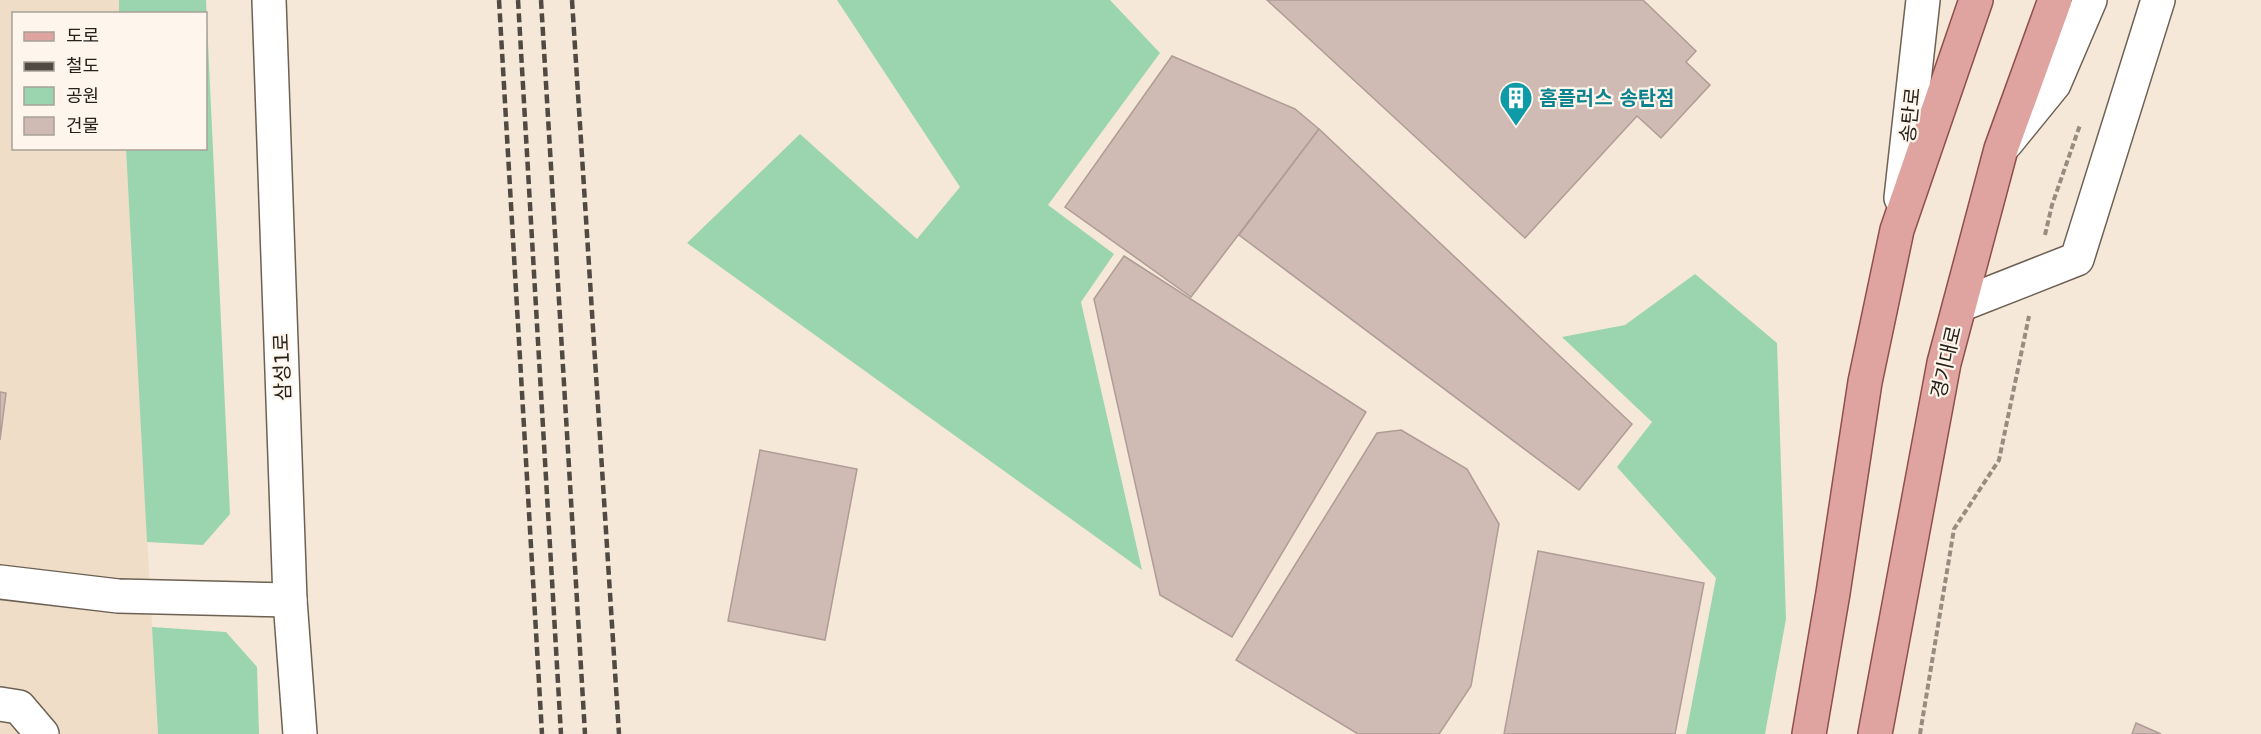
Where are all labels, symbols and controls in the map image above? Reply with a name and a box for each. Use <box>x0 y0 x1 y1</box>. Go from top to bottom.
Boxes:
legend <box>12 12 207 150</box>
text: 도로 <box>66 25 99 46</box>
text: 철도 <box>66 55 99 76</box>
building icon: 홈플러스 송탄점 <box>1498 80 1534 127</box>
text: 공원 <box>66 85 99 106</box>
place label: 홈플러스 송탄점 <box>1539 86 1675 110</box>
street label: 송탄로 <box>1895 86 1925 144</box>
text: 건물 <box>66 115 99 136</box>
street label: 경기대로 <box>1926 323 1966 401</box>
street label: 삼성1로 <box>269 333 295 401</box>

